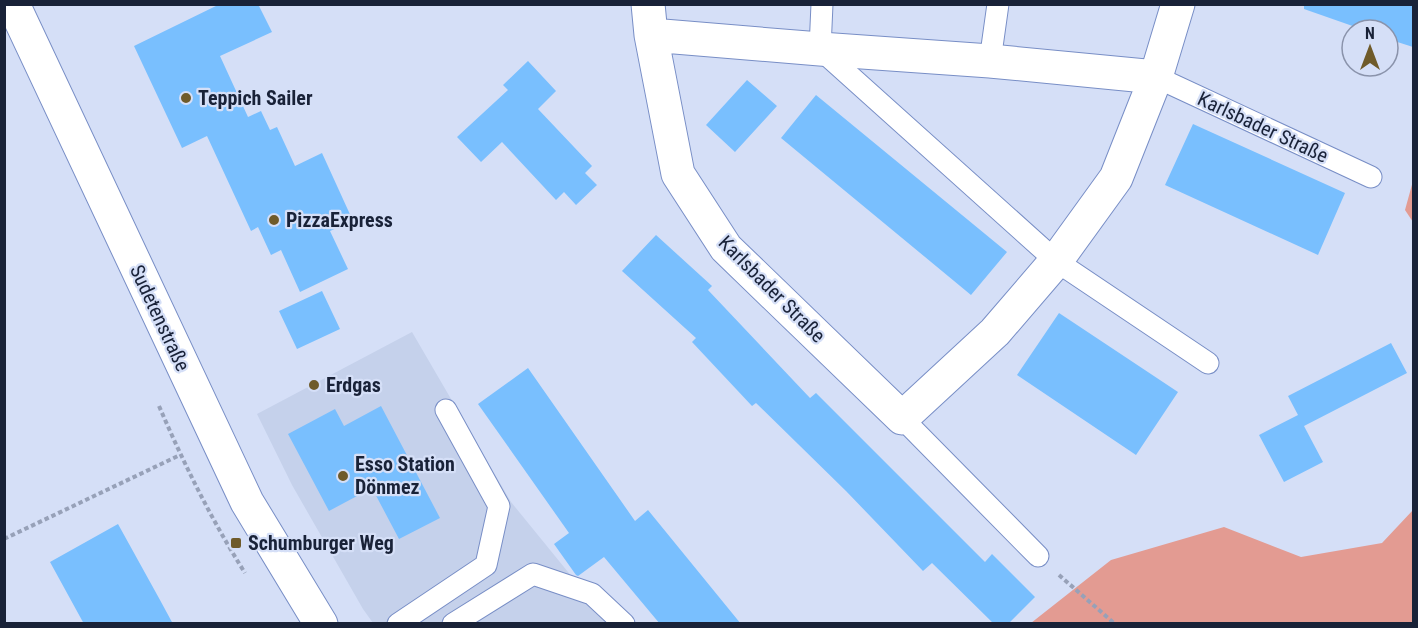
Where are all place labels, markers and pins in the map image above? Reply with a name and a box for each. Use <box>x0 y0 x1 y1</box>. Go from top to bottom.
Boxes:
place label: Teppich Sailer <box>198 86 313 110</box>
marker: Teppich Sailer <box>179 91 193 105</box>
place label: PizzaExpress <box>286 208 393 232</box>
marker: PizzaExpress <box>267 213 281 227</box>
place label: Erdgas <box>326 373 381 397</box>
marker: Erdgas <box>307 378 321 392</box>
place label: Esso Station Dönmez <box>355 452 455 499</box>
marker: Esso Station Dönmez <box>336 469 350 483</box>
place label: Schumburger Weg <box>248 531 394 555</box>
marker: Schumburger Weg <box>229 536 243 550</box>

